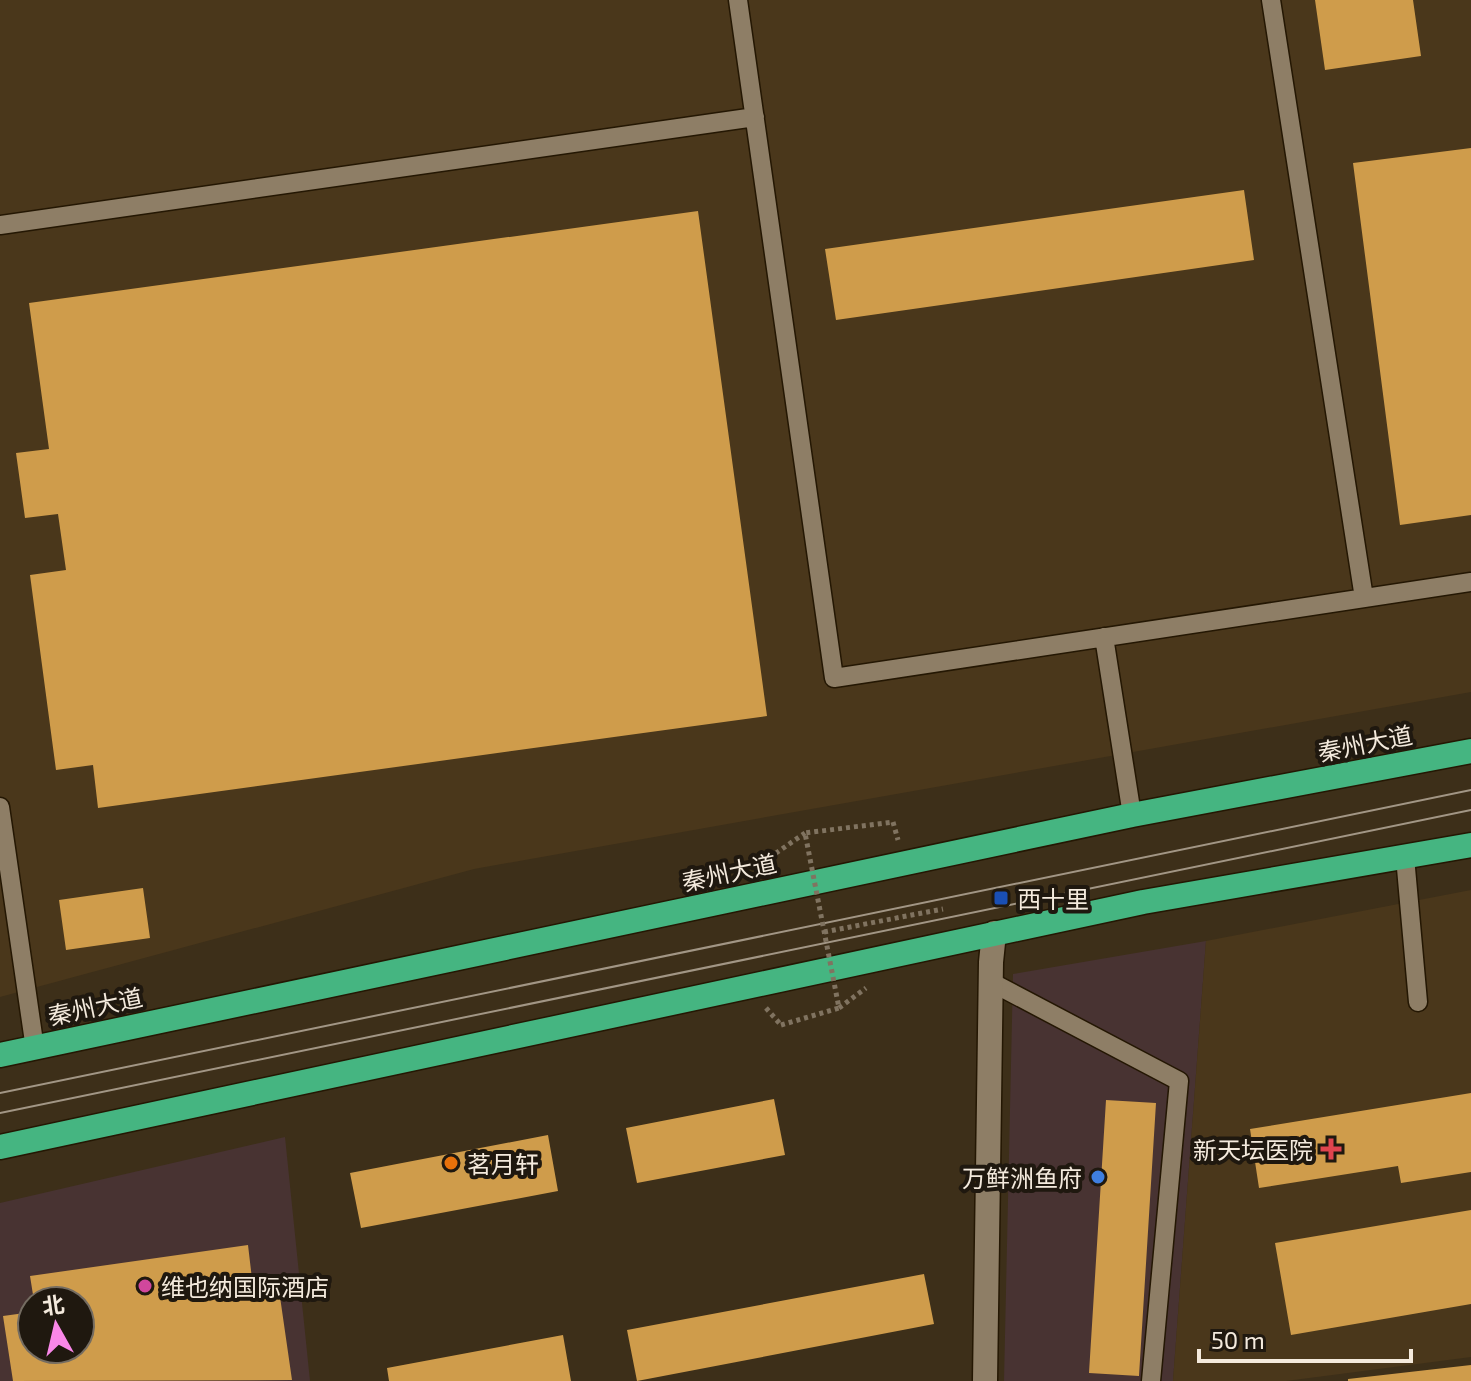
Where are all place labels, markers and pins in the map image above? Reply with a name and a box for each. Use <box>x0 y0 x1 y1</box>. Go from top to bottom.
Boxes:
place label: 西十里 <box>1017 884 1089 913</box>
marker: 西十里 <box>992 889 1010 907</box>
place label: 新天坛医院 <box>1193 1135 1313 1164</box>
marker: 新天坛医院 <box>1320 1138 1342 1160</box>
place label: 茗月轩 <box>467 1149 539 1178</box>
marker: 茗月轩 <box>442 1154 460 1172</box>
place label: 万鲜洲鱼府 <box>962 1163 1082 1192</box>
marker: 万鲜洲鱼府 <box>1089 1168 1107 1186</box>
place label: 维也纳国际酒店 <box>161 1272 329 1301</box>
marker: 维也纳国际酒店 <box>136 1277 154 1295</box>

